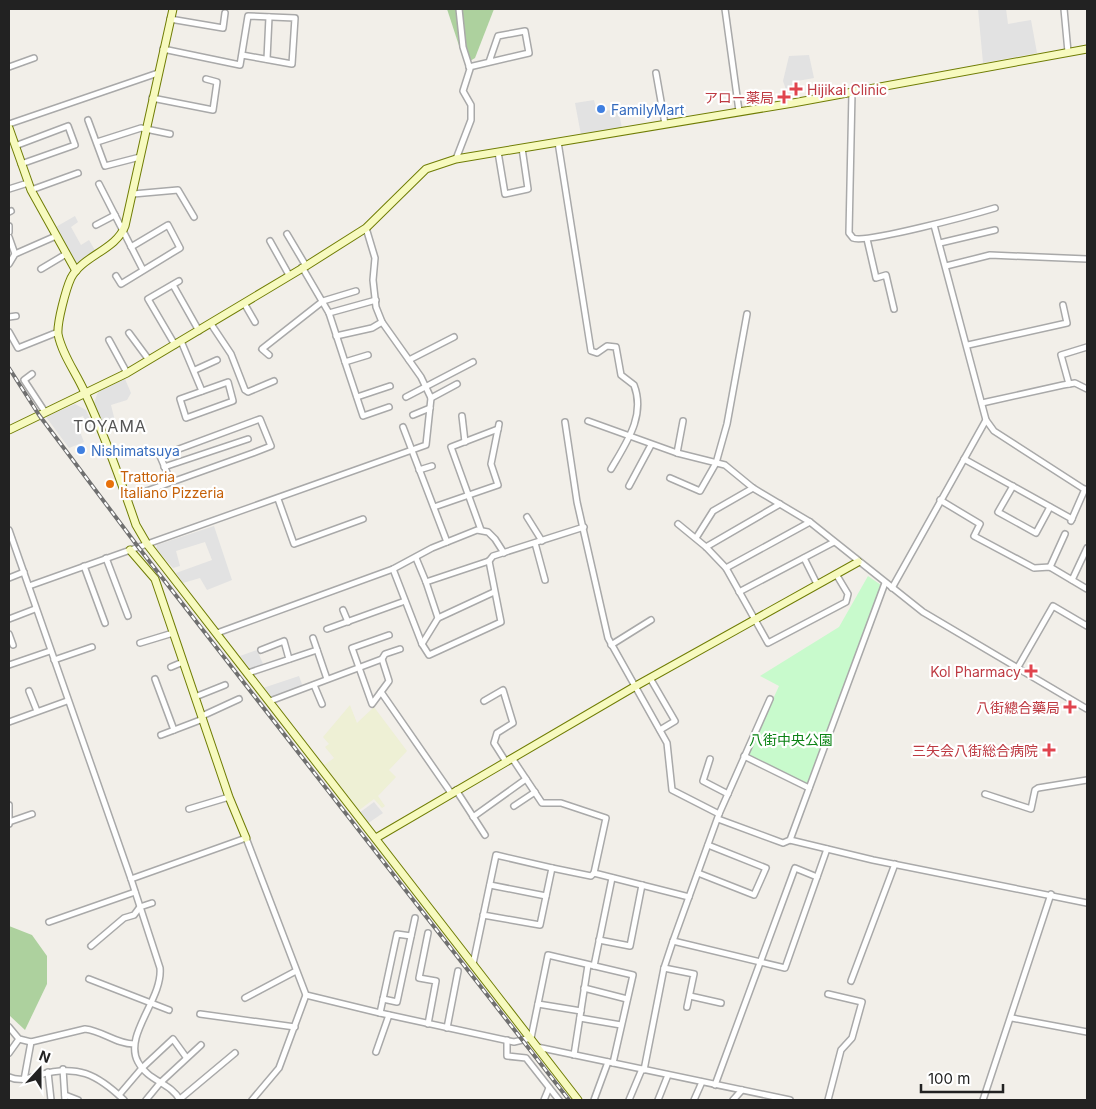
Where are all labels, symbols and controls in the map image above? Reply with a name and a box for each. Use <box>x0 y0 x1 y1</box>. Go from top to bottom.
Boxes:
place label: Hijikai Clinic <box>807 81 887 98</box>
marker: Hijikai Clinic <box>789 82 803 96</box>
place label: アロー薬局 <box>704 89 774 106</box>
marker: アロー薬局 <box>778 91 790 103</box>
place label: FamilyMart <box>611 101 685 118</box>
marker: FamilyMart <box>595 103 607 115</box>
district label: TOYAMA <box>73 416 147 436</box>
place label: Nishimatsuya <box>91 442 180 459</box>
marker: Nishimatsuya <box>75 444 87 456</box>
place label: Trattoria Italiano Pizzeria <box>120 468 224 501</box>
marker: Trattoria Italiano Pizzeria <box>104 478 116 490</box>
place label: Kol Pharmacy <box>930 663 1021 680</box>
marker: Kol Pharmacy <box>1025 665 1037 677</box>
place label: 八街總合藥局 <box>976 699 1060 716</box>
marker: 八街總合藥局 <box>1064 701 1076 713</box>
park label: 八街中央公園 <box>749 731 833 748</box>
place label: 三矢会八街総合病院 <box>912 742 1038 759</box>
marker: 三矢会八街総合病院 <box>1042 743 1056 757</box>
north arrow <box>15 1044 65 1094</box>
text: N <box>37 1047 53 1066</box>
scale bar <box>921 1062 1004 1094</box>
text: 100 m <box>928 1069 970 1088</box>

